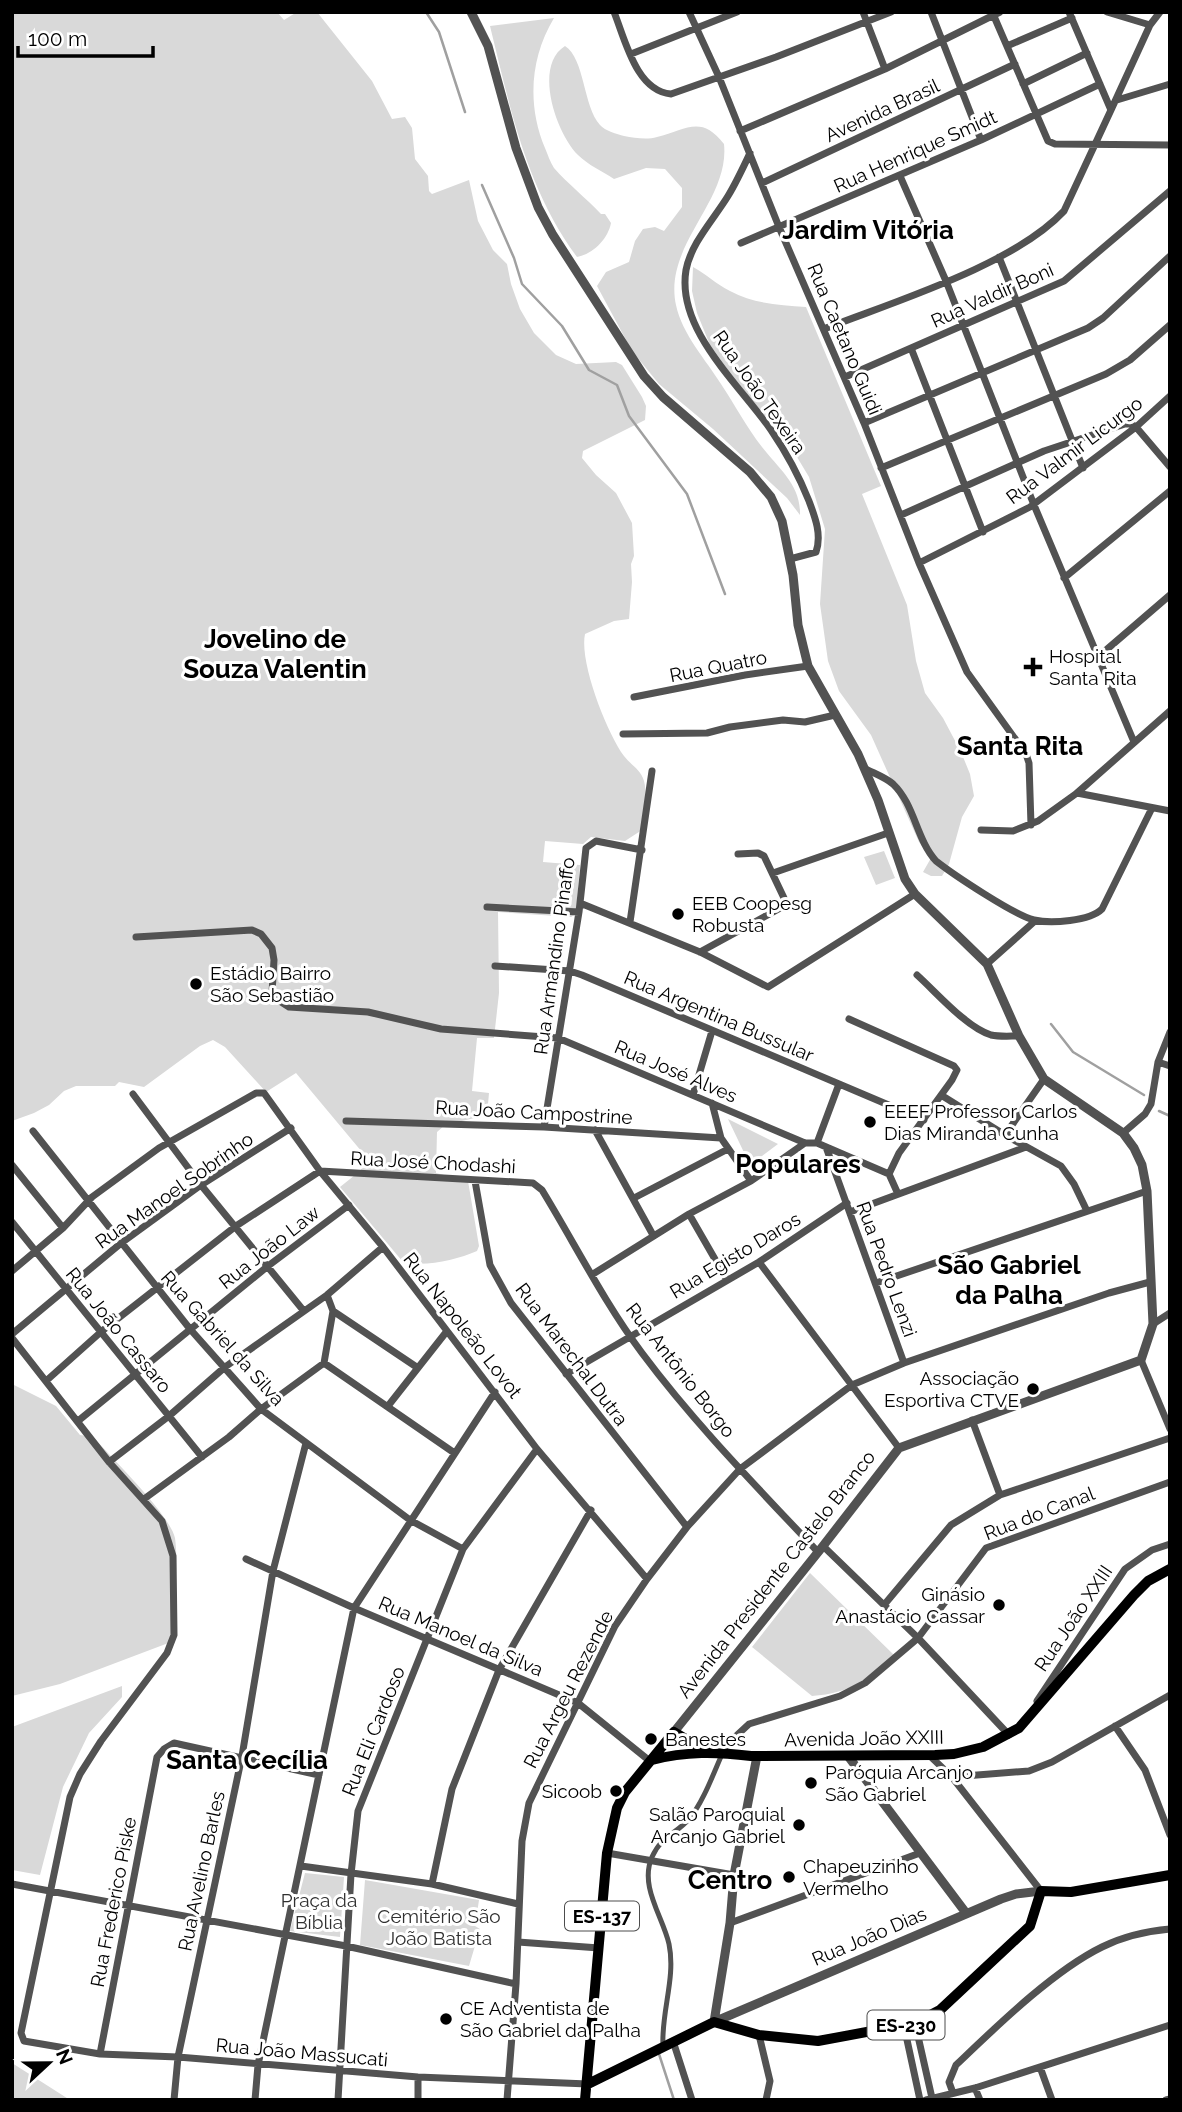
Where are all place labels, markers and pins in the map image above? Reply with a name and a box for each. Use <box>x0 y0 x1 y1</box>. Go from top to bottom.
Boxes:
place label: Hospital Santa Rita <box>1049 645 1137 689</box>
marker: Hospital Santa Rita <box>1023 657 1043 677</box>
place label: EEB Coopesg Robusta <box>692 892 812 936</box>
marker: EEB Coopesg Robusta <box>670 906 686 922</box>
place label: Estádio Bairro São Sebastião <box>210 962 334 1006</box>
marker: Estádio Bairro São Sebastião <box>188 976 204 992</box>
place label: EEEF Professor Carlos Dias Miranda Cunha <box>884 1100 1077 1144</box>
marker: EEEF Professor Carlos Dias Miranda Cunha <box>862 1114 878 1130</box>
place label: Associação Esportiva CTVE <box>884 1367 1019 1411</box>
marker: Associação Esportiva CTVE <box>1025 1381 1041 1397</box>
place label: Ginásio Anastácio Cassar <box>835 1583 985 1627</box>
marker: Ginásio Anastácio Cassar <box>991 1597 1007 1613</box>
place label: Banestes <box>665 1728 746 1750</box>
marker: Banestes <box>643 1731 659 1747</box>
place label: Paróquia Arcanjo São Gabriel <box>825 1761 973 1805</box>
marker: Paróquia Arcanjo São Gabriel <box>803 1775 819 1791</box>
place label: Sicoob <box>542 1780 602 1802</box>
marker: Sicoob <box>608 1783 624 1799</box>
place label: Salão Paroquial Arcanjo Gabriel <box>649 1803 786 1847</box>
marker: Salão Paroquial Arcanjo Gabriel <box>791 1817 807 1833</box>
place label: Chapeuzinho Vermelho <box>803 1855 919 1899</box>
marker: Chapeuzinho Vermelho <box>781 1869 797 1885</box>
place label: CE Adventista de São Gabriel da Palha <box>460 1997 641 2041</box>
marker: CE Adventista de São Gabriel da Palha <box>438 2011 454 2027</box>

